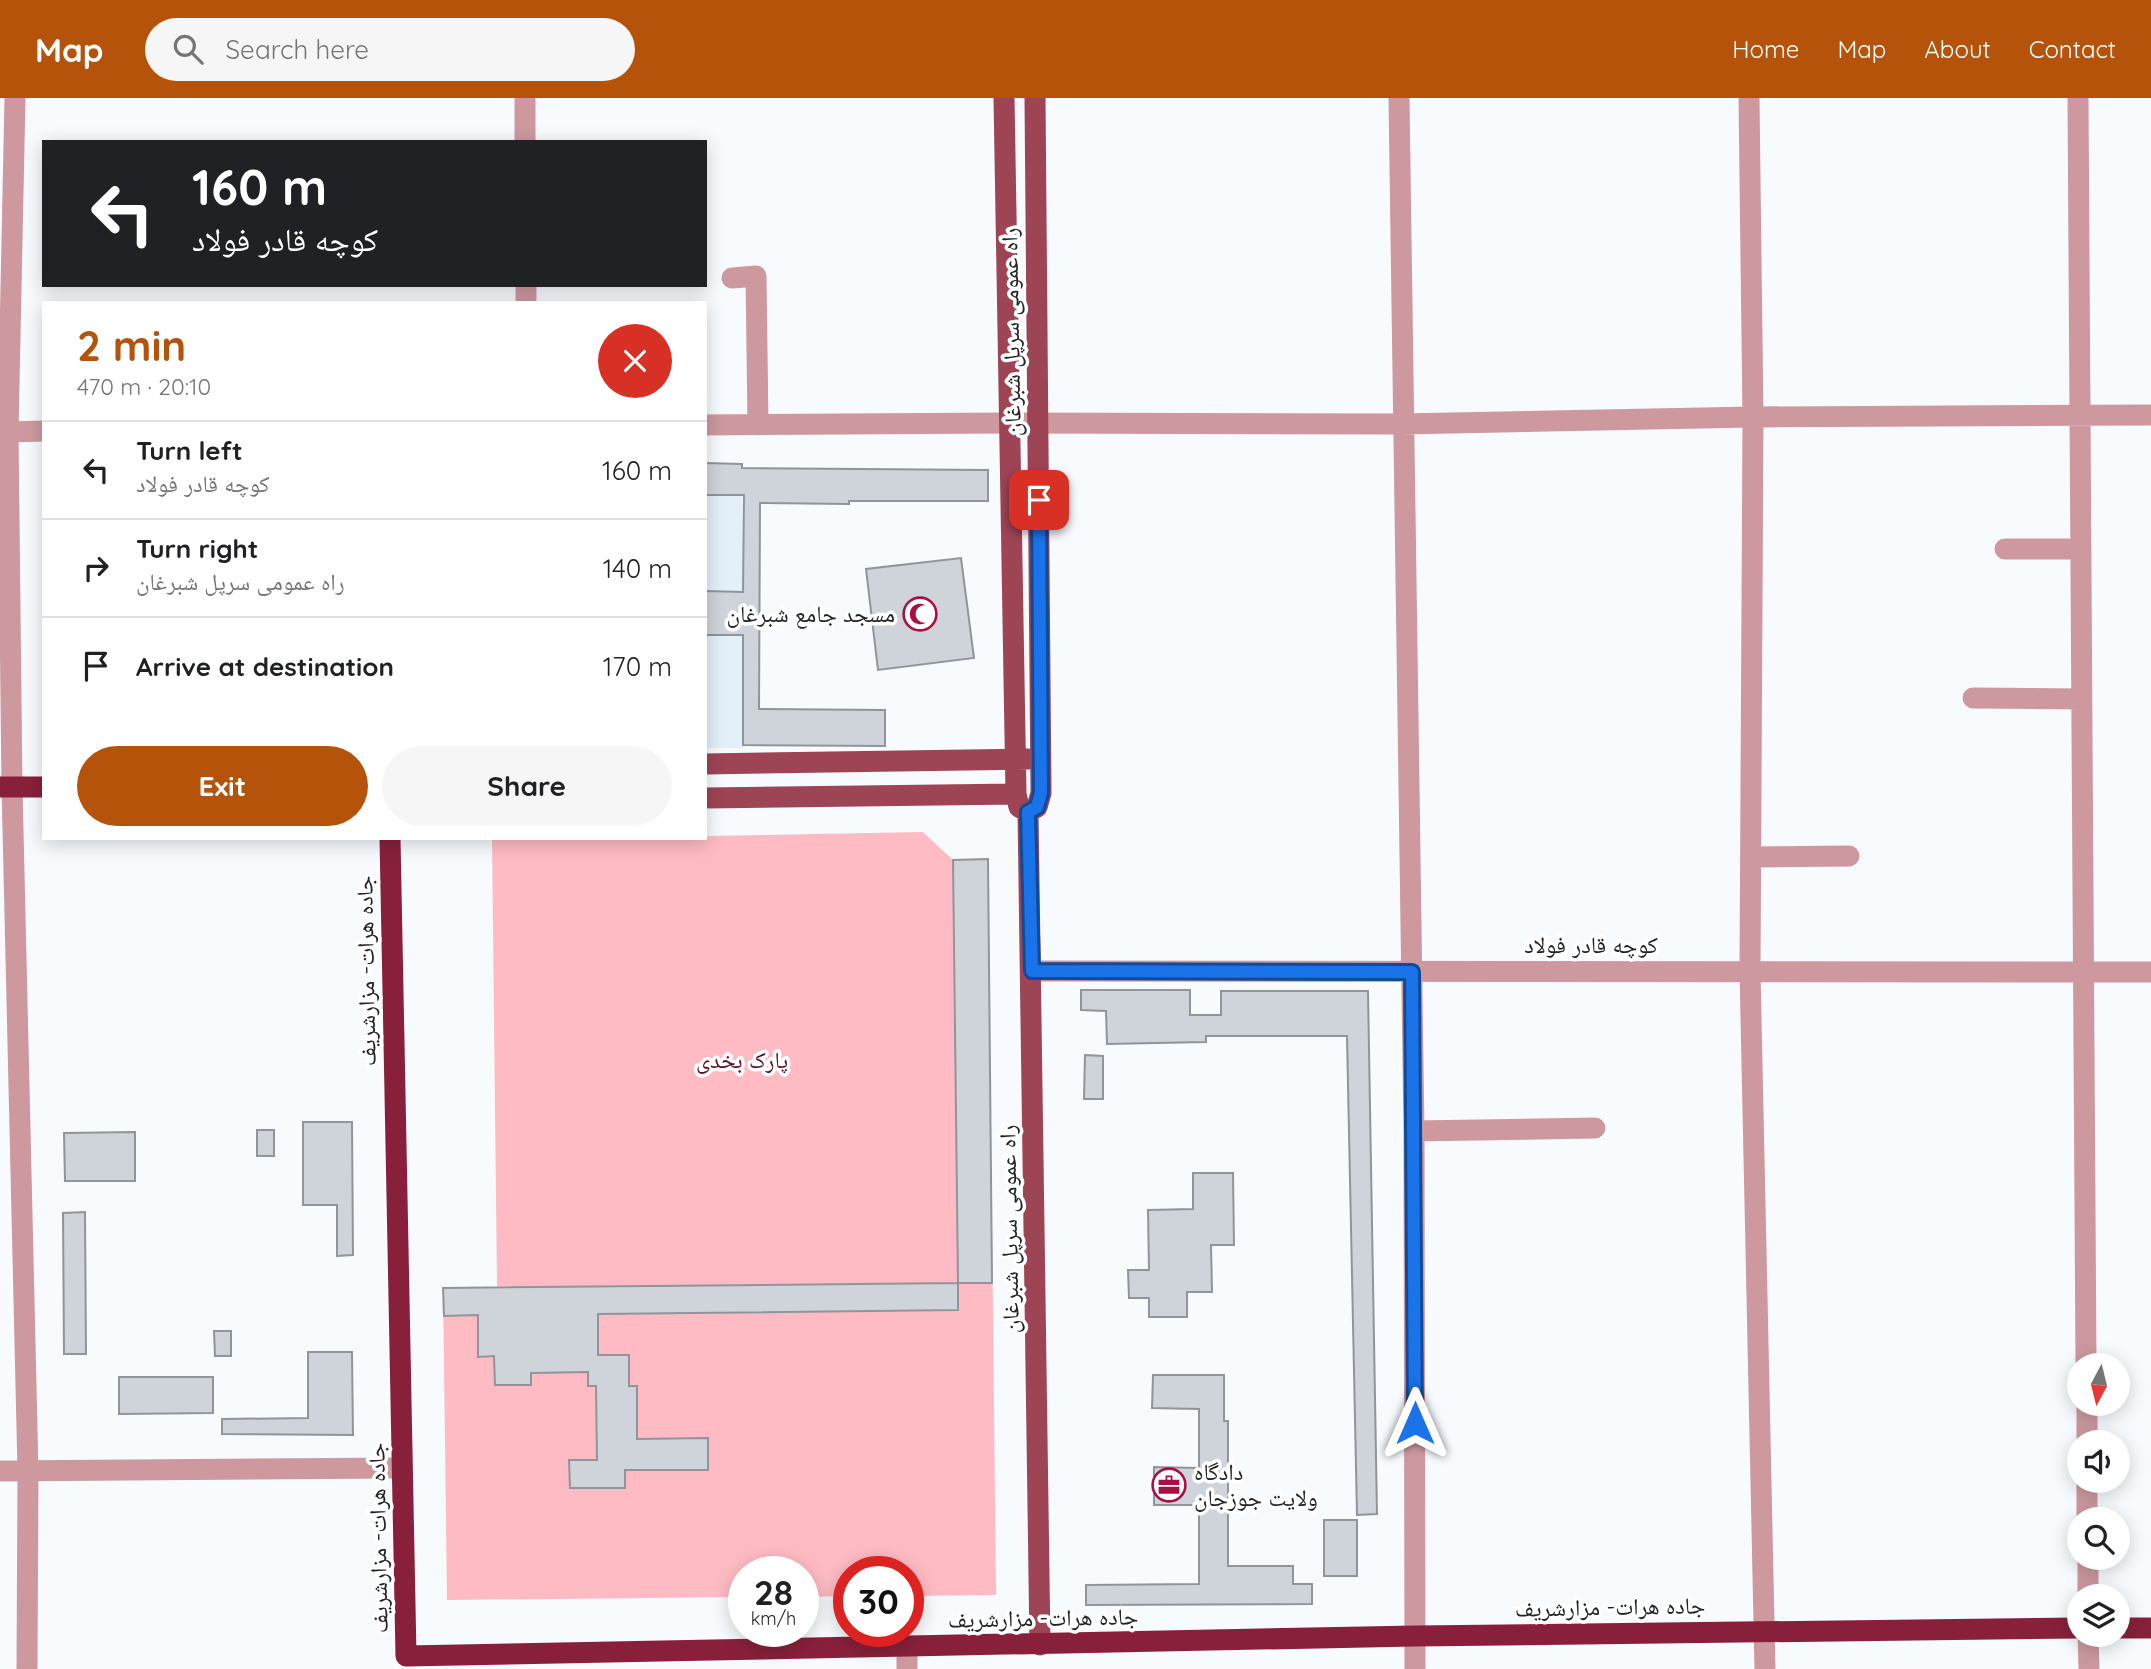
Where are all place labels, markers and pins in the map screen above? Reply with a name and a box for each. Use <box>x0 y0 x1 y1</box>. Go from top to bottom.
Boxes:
pin <box>1009 470 1069 530</box>
mosque icon: مسجد جامع شبرغان <box>901 595 939 633</box>
place label: مسجد جامع شبرغان <box>727 599 895 629</box>
place label: دادگاه ولایت جوزجان <box>1194 1457 1318 1512</box>
office icon: دادگاه ولایت جوزجان <box>1150 1466 1188 1504</box>

